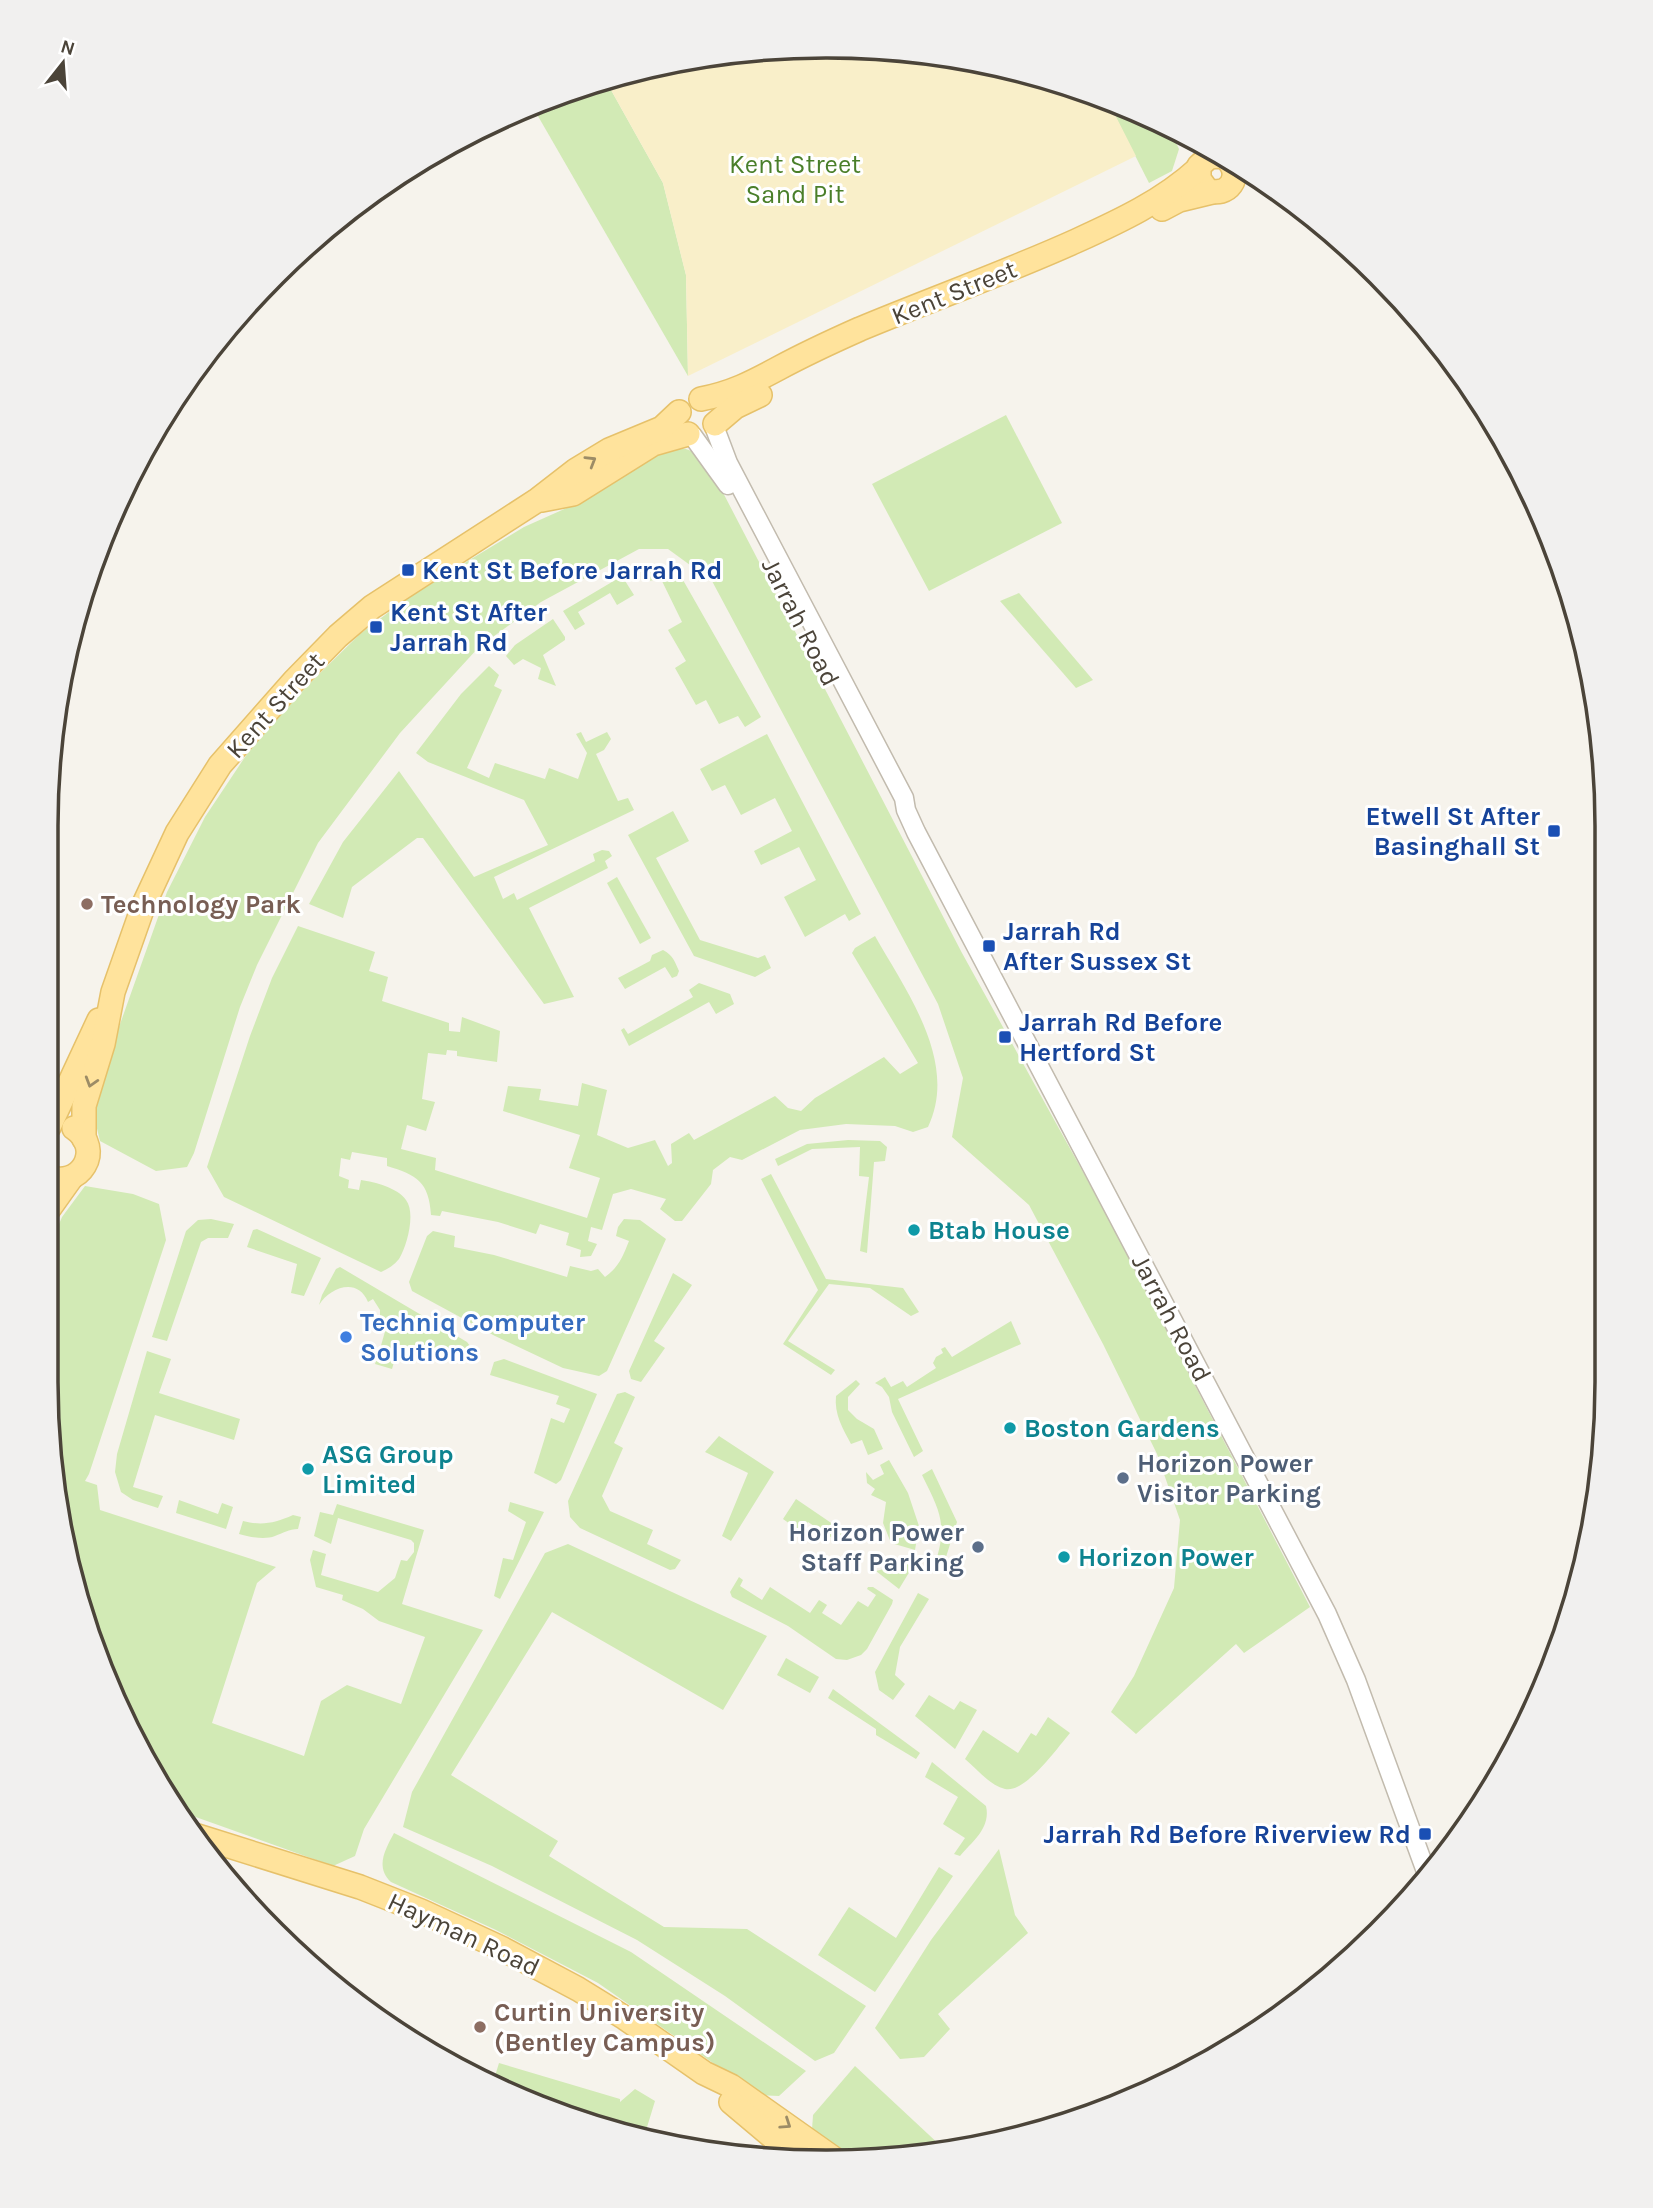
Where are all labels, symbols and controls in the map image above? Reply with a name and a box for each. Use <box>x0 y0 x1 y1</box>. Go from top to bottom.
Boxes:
north arrow <box>28 28 98 98</box>
text: N <box>58 35 77 60</box>
park label: Kent Street Sand Pit <box>729 149 861 210</box>
street label: Kent Street <box>887 253 1021 332</box>
one-way arrow <box>584 456 597 469</box>
street label: Jarrah Road <box>755 553 846 691</box>
place label: Kent St Before Jarrah Rd <box>422 555 723 586</box>
marker: Kent St Before Jarrah Rd <box>400 562 416 578</box>
place label: Kent St After Jarrah Rd <box>390 597 548 658</box>
marker: Kent St After Jarrah Rd <box>368 619 384 635</box>
street label: Kent Street <box>220 646 331 765</box>
place label: Etwell St After Basinghall St <box>1365 801 1541 862</box>
marker: Etwell St After Basinghall St <box>1546 823 1562 839</box>
place label: Technology Park <box>101 889 301 920</box>
marker: Technology Park <box>79 896 95 912</box>
place label: Jarrah Rd After Sussex St <box>1003 916 1191 977</box>
marker: Jarrah Rd After Sussex St <box>981 938 997 954</box>
place label: Jarrah Rd Before Hertford St <box>1019 1007 1222 1068</box>
marker: Jarrah Rd Before Hertford St <box>997 1029 1013 1045</box>
one-way arrow <box>85 1075 99 1088</box>
place label: Btab House <box>928 1215 1070 1246</box>
marker: Btab House <box>906 1222 922 1238</box>
street label: Jarrah Road <box>1125 1249 1218 1387</box>
place label: Techniq Computer Solutions <box>360 1307 586 1368</box>
marker: Techniq Computer Solutions <box>338 1329 354 1345</box>
place label: Boston Gardens <box>1024 1413 1220 1444</box>
marker: Boston Gardens <box>1002 1420 1018 1436</box>
place label: ASG Group Limited <box>322 1439 454 1500</box>
place label: Horizon Power Visitor Parking <box>1137 1448 1321 1509</box>
marker: ASG Group Limited <box>300 1461 316 1477</box>
marker: Horizon Power Visitor Parking <box>1115 1470 1131 1486</box>
place label: Horizon Power Staff Parking <box>788 1517 965 1578</box>
marker: Horizon Power Staff Parking <box>970 1539 986 1555</box>
place label: Horizon Power <box>1078 1542 1254 1573</box>
marker: Horizon Power <box>1056 1549 1072 1565</box>
place label: Jarrah Rd Before Riverview Rd <box>1044 1819 1411 1850</box>
marker: Jarrah Rd Before Riverview Rd <box>1417 1826 1433 1842</box>
street label: Hayman Road <box>383 1886 545 1983</box>
place label: Curtin University (Bentley Campus) <box>494 1997 715 2058</box>
marker: Curtin University (Bentley Campus) <box>472 2019 488 2035</box>
one-way arrow <box>778 2116 791 2128</box>

